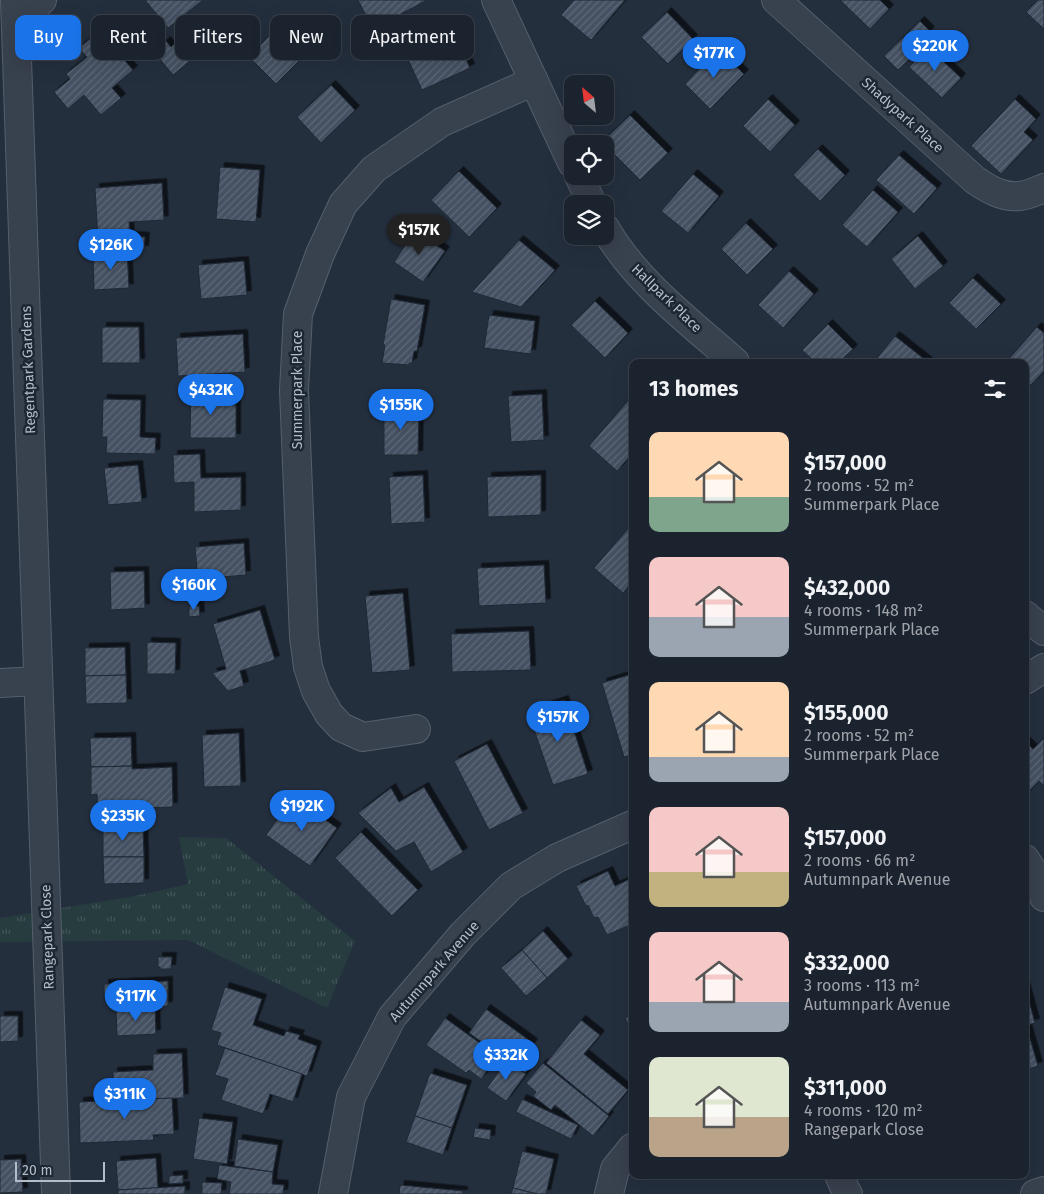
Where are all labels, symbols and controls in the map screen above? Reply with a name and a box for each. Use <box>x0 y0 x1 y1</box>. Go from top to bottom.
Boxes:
chip: Buy <box>15 15 81 60</box>
chip: Rent <box>91 15 165 60</box>
chip: Filters <box>175 15 260 60</box>
chip: New <box>270 15 341 60</box>
chip: Apartment <box>351 15 474 60</box>
pin: $220K <box>900 30 970 72</box>
pin: $177K <box>679 36 749 79</box>
text: $220K <box>913 36 957 55</box>
text: $177K <box>694 43 734 62</box>
street label: Shadypark Place <box>858 74 947 157</box>
north arrow <box>564 75 614 125</box>
map controls <box>564 75 614 245</box>
button: locate <box>564 135 614 185</box>
button: layers <box>564 195 614 245</box>
pin: $157K <box>384 214 454 256</box>
text: $157K <box>398 220 440 239</box>
pin: $126K <box>76 228 146 271</box>
text: $126K <box>89 235 133 254</box>
street label: Hallpark Place <box>628 261 705 336</box>
street label: Regentpark Gardens <box>18 305 39 434</box>
street label: Summerpark Place <box>289 331 306 449</box>
pin: $432K <box>176 374 246 416</box>
icon: filters <box>981 375 1009 403</box>
text: 13 homes <box>649 376 739 402</box>
text: $432K <box>189 380 233 399</box>
pin: $155K <box>366 388 436 431</box>
text: $155K <box>380 395 422 414</box>
text: $157,000 <box>804 450 887 476</box>
icon: home <box>689 452 749 512</box>
text: 2 rooms · 52 m² <box>804 476 914 495</box>
text: Summerpark Place <box>804 495 940 514</box>
pin: $160K <box>159 568 229 611</box>
text: $160K <box>172 575 216 594</box>
text: $432,000 <box>804 575 890 601</box>
icon: home <box>689 577 749 637</box>
text: 4 rooms · 148 m² <box>804 601 923 620</box>
text: Summerpark Place <box>804 620 940 639</box>
pin: $157K <box>523 700 593 743</box>
text: $155,000 <box>804 700 889 726</box>
icon: home <box>689 702 749 762</box>
text: $157K <box>537 707 579 726</box>
text: 2 rooms · 52 m² <box>804 726 914 745</box>
text: Summerpark Place <box>804 745 940 764</box>
pin: $192K <box>267 790 337 832</box>
text: $192K <box>281 796 323 815</box>
pin: $235K <box>88 800 158 842</box>
text: $235K <box>101 806 145 825</box>
text: $157,000 <box>804 825 887 851</box>
icon: home <box>689 827 749 887</box>
text: 2 rooms · 66 m² <box>804 851 915 870</box>
text: Autumnpark Avenue <box>804 870 950 889</box>
street label: Rangepark Close <box>37 884 58 990</box>
street label: Autumnpark Avenue <box>386 917 483 1025</box>
text: $332,000 <box>804 950 890 976</box>
icon: home <box>689 952 749 1012</box>
text: 3 rooms · 113 m² <box>804 976 920 995</box>
pin: $117K <box>101 980 171 1022</box>
text: $117K <box>116 986 156 1005</box>
text: Autumnpark Avenue <box>804 995 950 1014</box>
pin: $332K <box>471 1038 541 1081</box>
text: $332K <box>484 1045 528 1064</box>
text: $311,000 <box>804 1075 887 1101</box>
icon: home <box>689 1077 749 1137</box>
pin: $311K <box>90 1078 160 1120</box>
text: $311K <box>104 1084 146 1103</box>
text: 4 rooms · 120 m² <box>804 1101 923 1120</box>
text: Rangepark Close <box>804 1120 924 1139</box>
scale bar <box>15 1159 105 1182</box>
text: 20 m <box>22 1162 52 1179</box>

